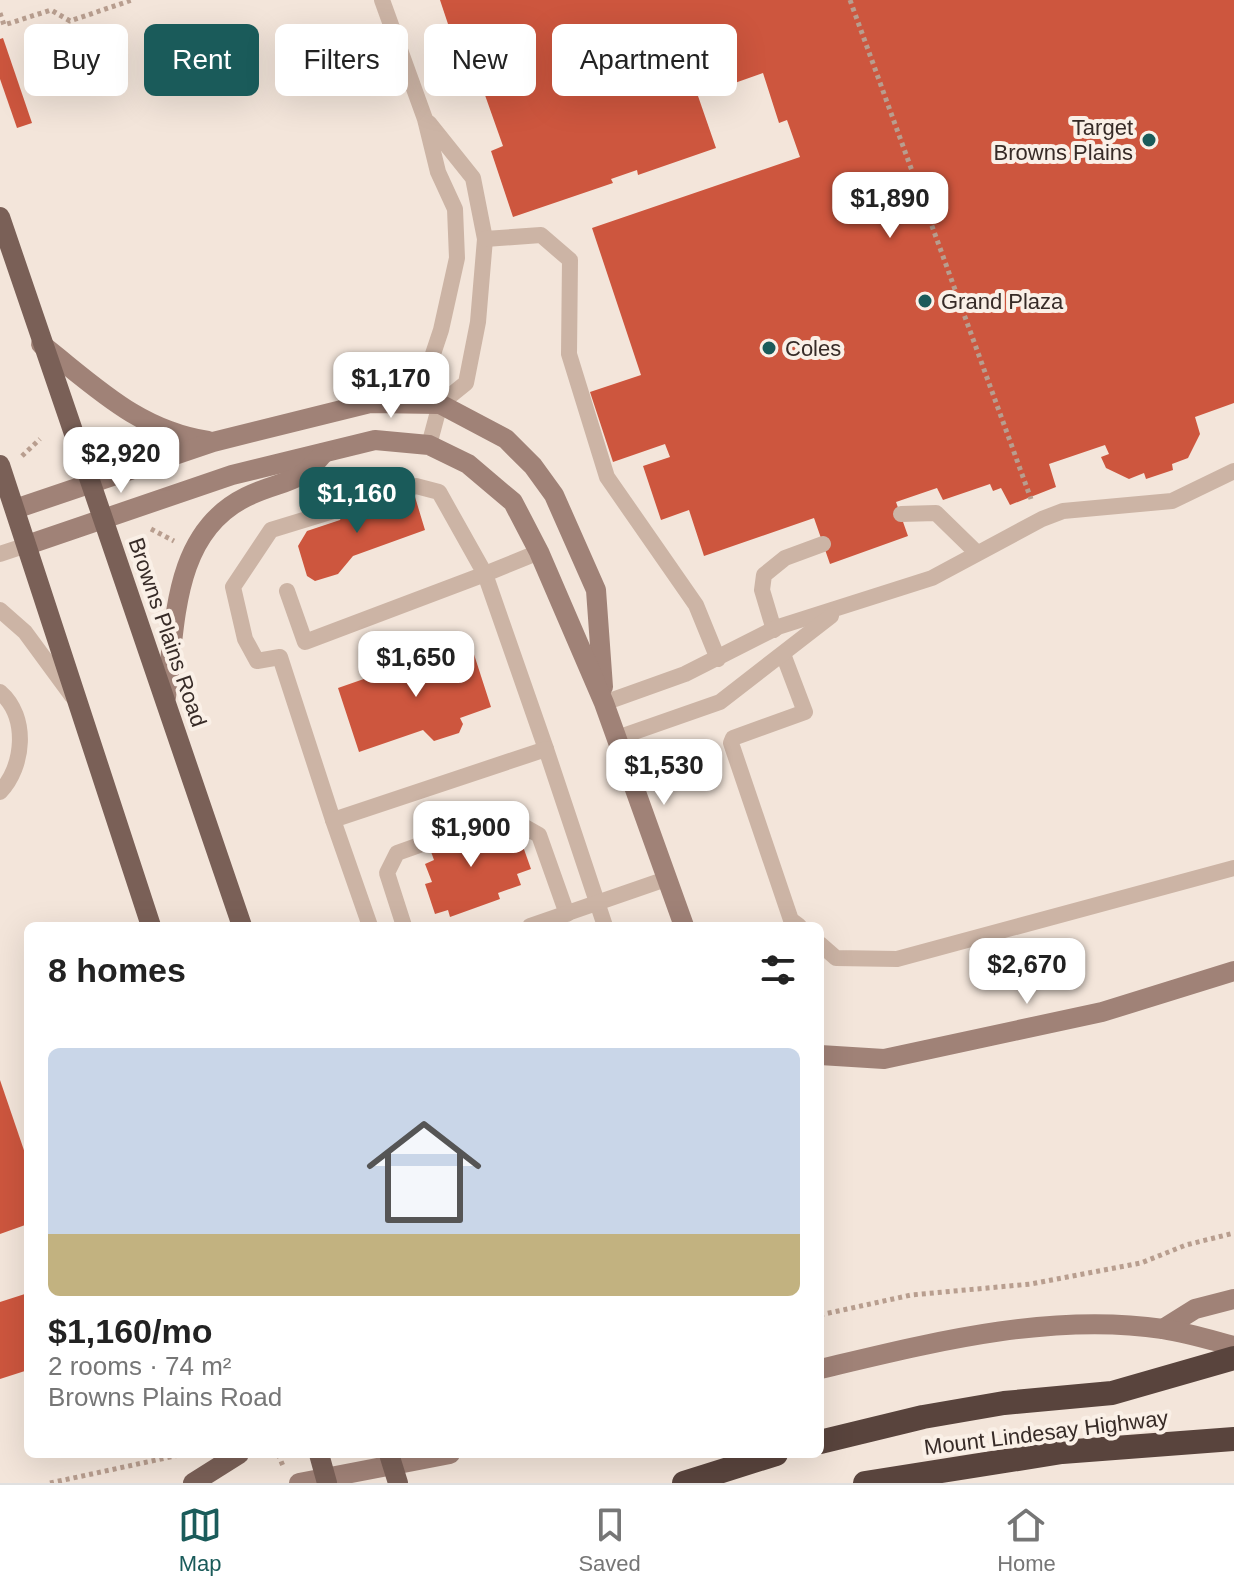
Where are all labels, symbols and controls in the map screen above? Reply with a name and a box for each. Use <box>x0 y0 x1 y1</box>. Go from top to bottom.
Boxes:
chip: Buy <box>24 24 128 96</box>
chip: Rent <box>144 24 259 96</box>
chip: Filters <box>275 24 408 96</box>
chip: New <box>424 24 536 96</box>
chip: Apartment <box>552 24 737 96</box>
place label: Target Browns Plains <box>994 115 1133 165</box>
marker: Target Browns Plains <box>1140 131 1158 149</box>
pin: $1,890 <box>825 172 955 240</box>
text: $1,890 <box>850 183 930 213</box>
place label: Grand Plaza <box>941 289 1064 314</box>
marker: Grand Plaza <box>916 292 934 310</box>
place label: Coles <box>785 336 841 361</box>
marker: Coles <box>760 339 778 357</box>
pin: $1,170 <box>326 352 456 420</box>
text: $1,170 <box>351 363 431 393</box>
pin: $2,920 <box>56 427 186 495</box>
text: $2,920 <box>81 438 161 468</box>
pin: $1,160 <box>292 467 422 535</box>
text: $1,160 <box>317 478 397 508</box>
street label: Browns Plains Road <box>123 534 212 730</box>
pin: $1,650 <box>351 631 481 699</box>
text: $1,650 <box>376 642 456 672</box>
pin: $1,530 <box>599 739 729 807</box>
text: $1,530 <box>624 750 704 780</box>
pin: $1,900 <box>406 801 536 869</box>
text: $1,900 <box>431 812 511 842</box>
pin: $2,670 <box>962 938 1092 1006</box>
icon: filters <box>756 948 800 992</box>
text: $2,670 <box>987 949 1067 979</box>
text: 8 homes <box>48 951 186 989</box>
icon: home <box>352 1100 496 1244</box>
text: $1,160/mo <box>48 1312 212 1350</box>
text: 2 rooms · 74 m² <box>48 1351 232 1381</box>
text: Browns Plains Road <box>48 1382 282 1412</box>
street label: Mount Lindesay Highway <box>923 1405 1170 1460</box>
tab: Map <box>178 1503 222 1577</box>
tab: Saved <box>578 1503 641 1577</box>
tab: Home <box>997 1503 1056 1577</box>

